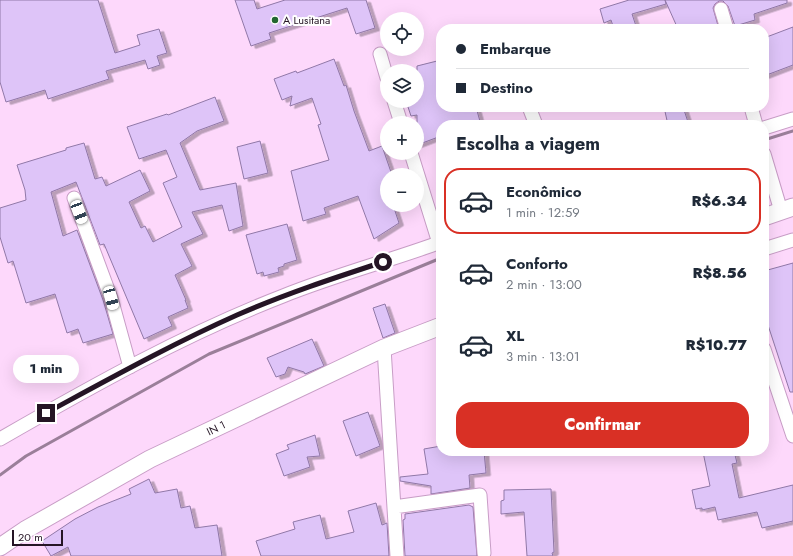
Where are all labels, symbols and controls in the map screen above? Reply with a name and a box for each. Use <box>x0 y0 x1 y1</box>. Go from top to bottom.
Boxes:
place label: A Lusitana <box>283 12 330 28</box>
map controls <box>380 12 424 212</box>
button: locate <box>380 12 424 56</box>
marker: A Lusitana <box>270 15 280 25</box>
text: Embarque <box>480 38 551 60</box>
button: layers <box>380 64 424 108</box>
text: Destino <box>480 77 533 99</box>
button: + <box>380 116 424 160</box>
text: Escolha a viagem <box>456 131 600 157</box>
button: − <box>380 168 424 212</box>
text: Econômico <box>506 181 581 203</box>
icon: car <box>458 183 494 219</box>
text: R$6.34 <box>691 190 747 212</box>
car <box>69 199 89 225</box>
text: 1 min · 12:59 <box>506 203 580 222</box>
route start <box>374 253 392 271</box>
text: Conforto <box>506 253 568 275</box>
icon: car <box>458 255 494 291</box>
text: R$8.56 <box>692 262 747 284</box>
text: 2 min · 13:00 <box>506 275 582 294</box>
car <box>102 285 120 311</box>
text: XL <box>506 325 524 347</box>
icon: car <box>458 327 494 363</box>
text: R$10.77 <box>686 334 747 356</box>
text: 3 min · 13:01 <box>506 347 580 366</box>
callout: 1 min <box>13 355 79 383</box>
text: 1 min <box>30 359 62 378</box>
button: Confirmar <box>456 402 749 448</box>
route end <box>37 404 55 422</box>
street label: IN 1 <box>204 417 228 439</box>
scale bar <box>12 528 63 547</box>
text: 20 m <box>18 529 43 545</box>

